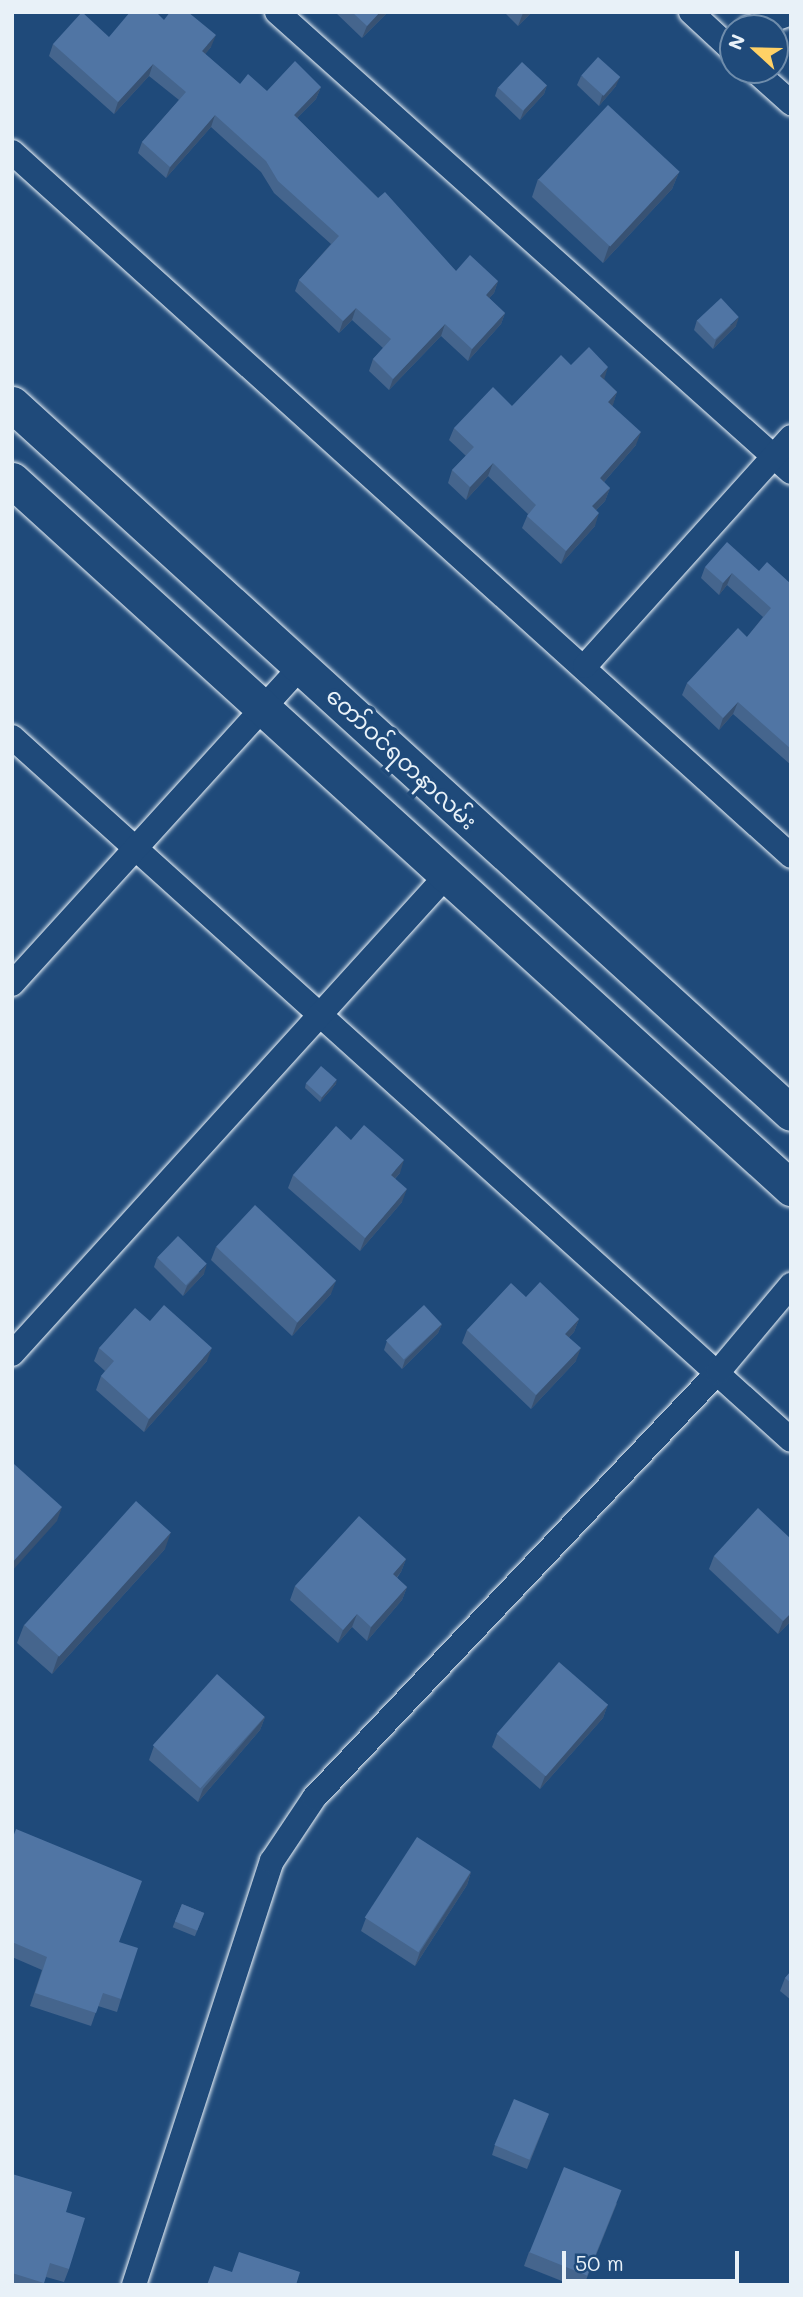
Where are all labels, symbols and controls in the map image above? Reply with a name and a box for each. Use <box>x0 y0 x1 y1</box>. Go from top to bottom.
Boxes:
north arrow <box>719 14 789 84</box>
text: N <box>722 30 750 53</box>
street label: တော်ဝင်ရတနာလမ်း <box>321 681 483 835</box>
scale bar <box>565 2238 742 2282</box>
text: 50 m <box>575 2249 624 2276</box>

